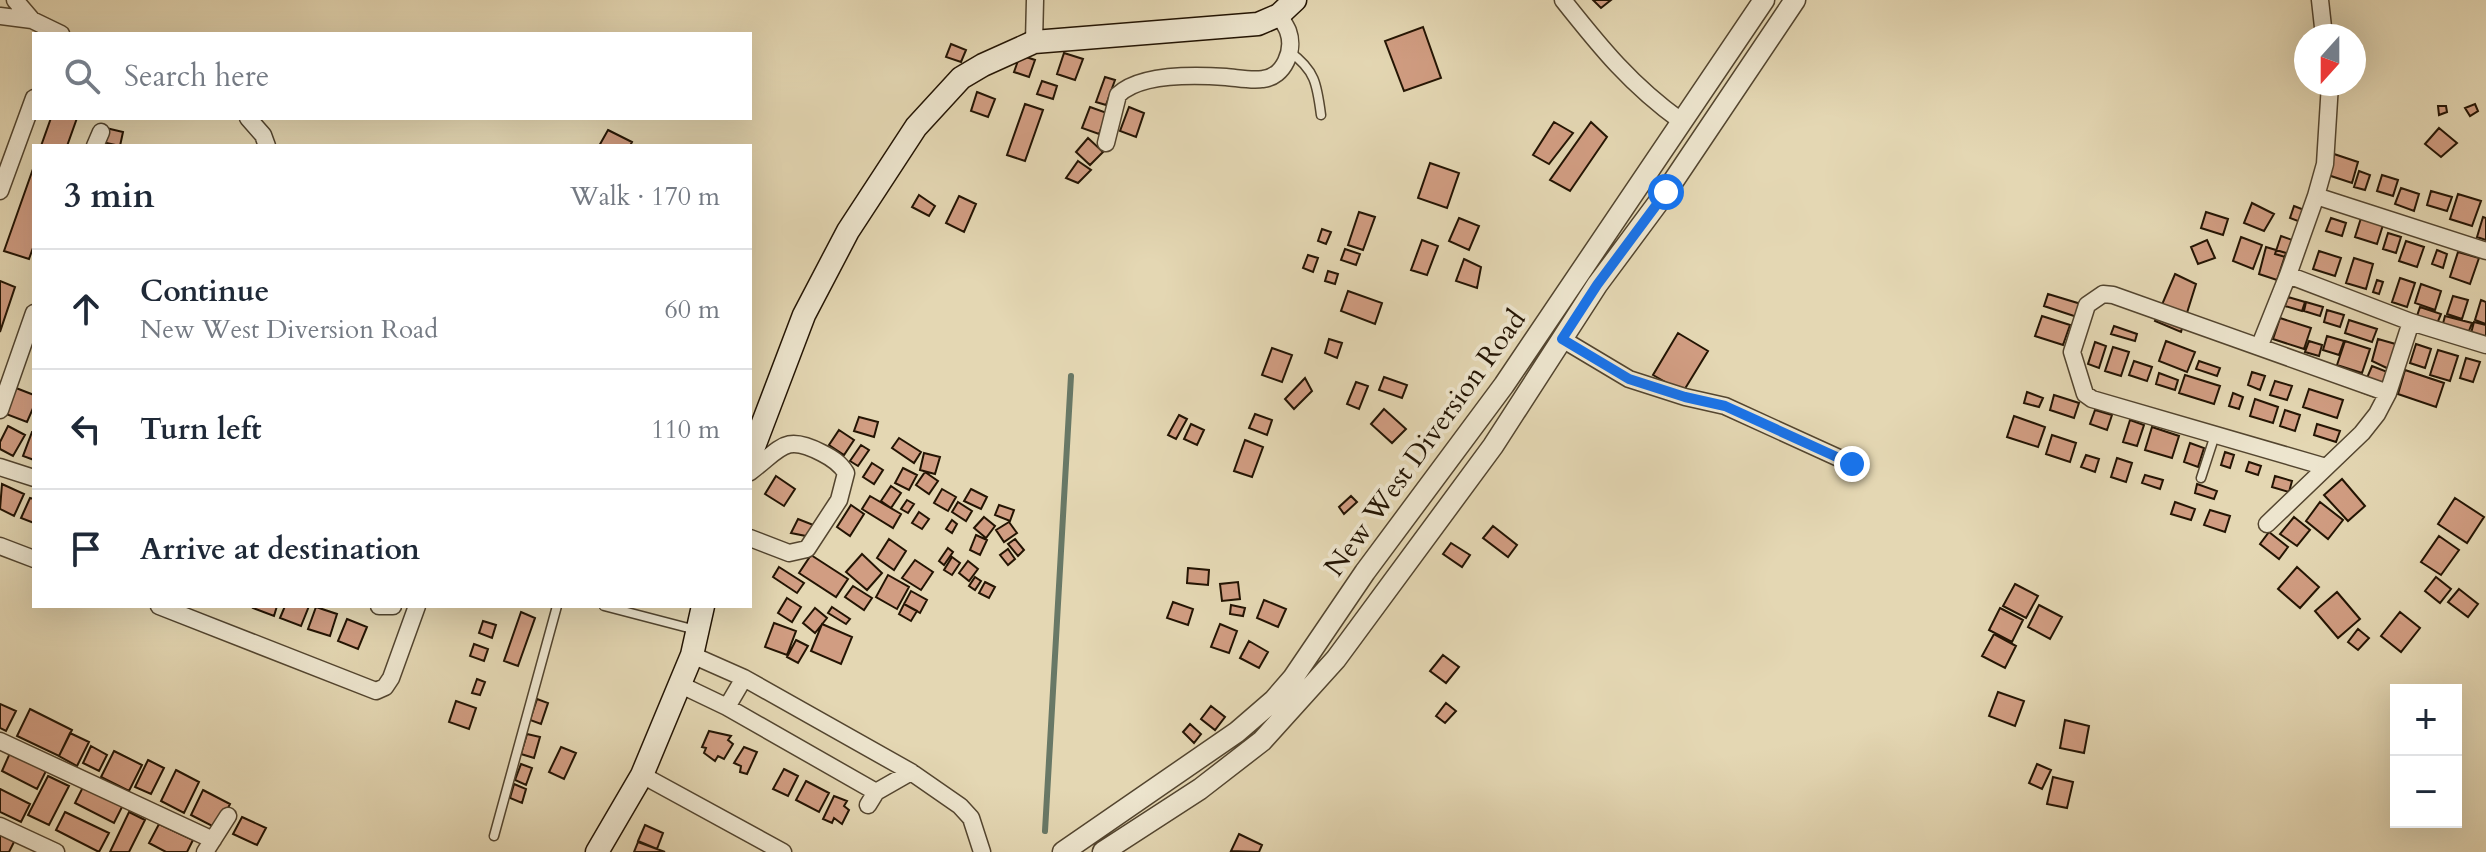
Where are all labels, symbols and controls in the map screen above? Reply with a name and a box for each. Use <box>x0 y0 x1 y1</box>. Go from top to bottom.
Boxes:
north arrow <box>2294 24 2366 96</box>
search box <box>32 32 752 120</box>
icon: search <box>60 54 104 98</box>
text: Search here <box>124 56 269 97</box>
text: 3 min <box>64 173 155 219</box>
route start <box>1648 174 1684 210</box>
text: Walk · 170 m <box>570 179 720 214</box>
text: Continue <box>140 271 269 312</box>
icon: ahead <box>64 287 108 331</box>
text: 60 m <box>664 292 720 327</box>
street label: New West Diversion Road <box>1315 302 1535 584</box>
text: New West Diversion Road <box>140 312 438 347</box>
icon: left <box>64 407 108 451</box>
text: Turn left <box>140 409 262 450</box>
text: 110 m <box>651 412 720 447</box>
route end <box>1834 446 1870 482</box>
icon: arrive <box>64 527 108 571</box>
text: Arrive at destination <box>140 529 420 570</box>
map controls <box>2390 684 2462 828</box>
button: + <box>2390 684 2462 756</box>
button: − <box>2390 756 2462 828</box>

